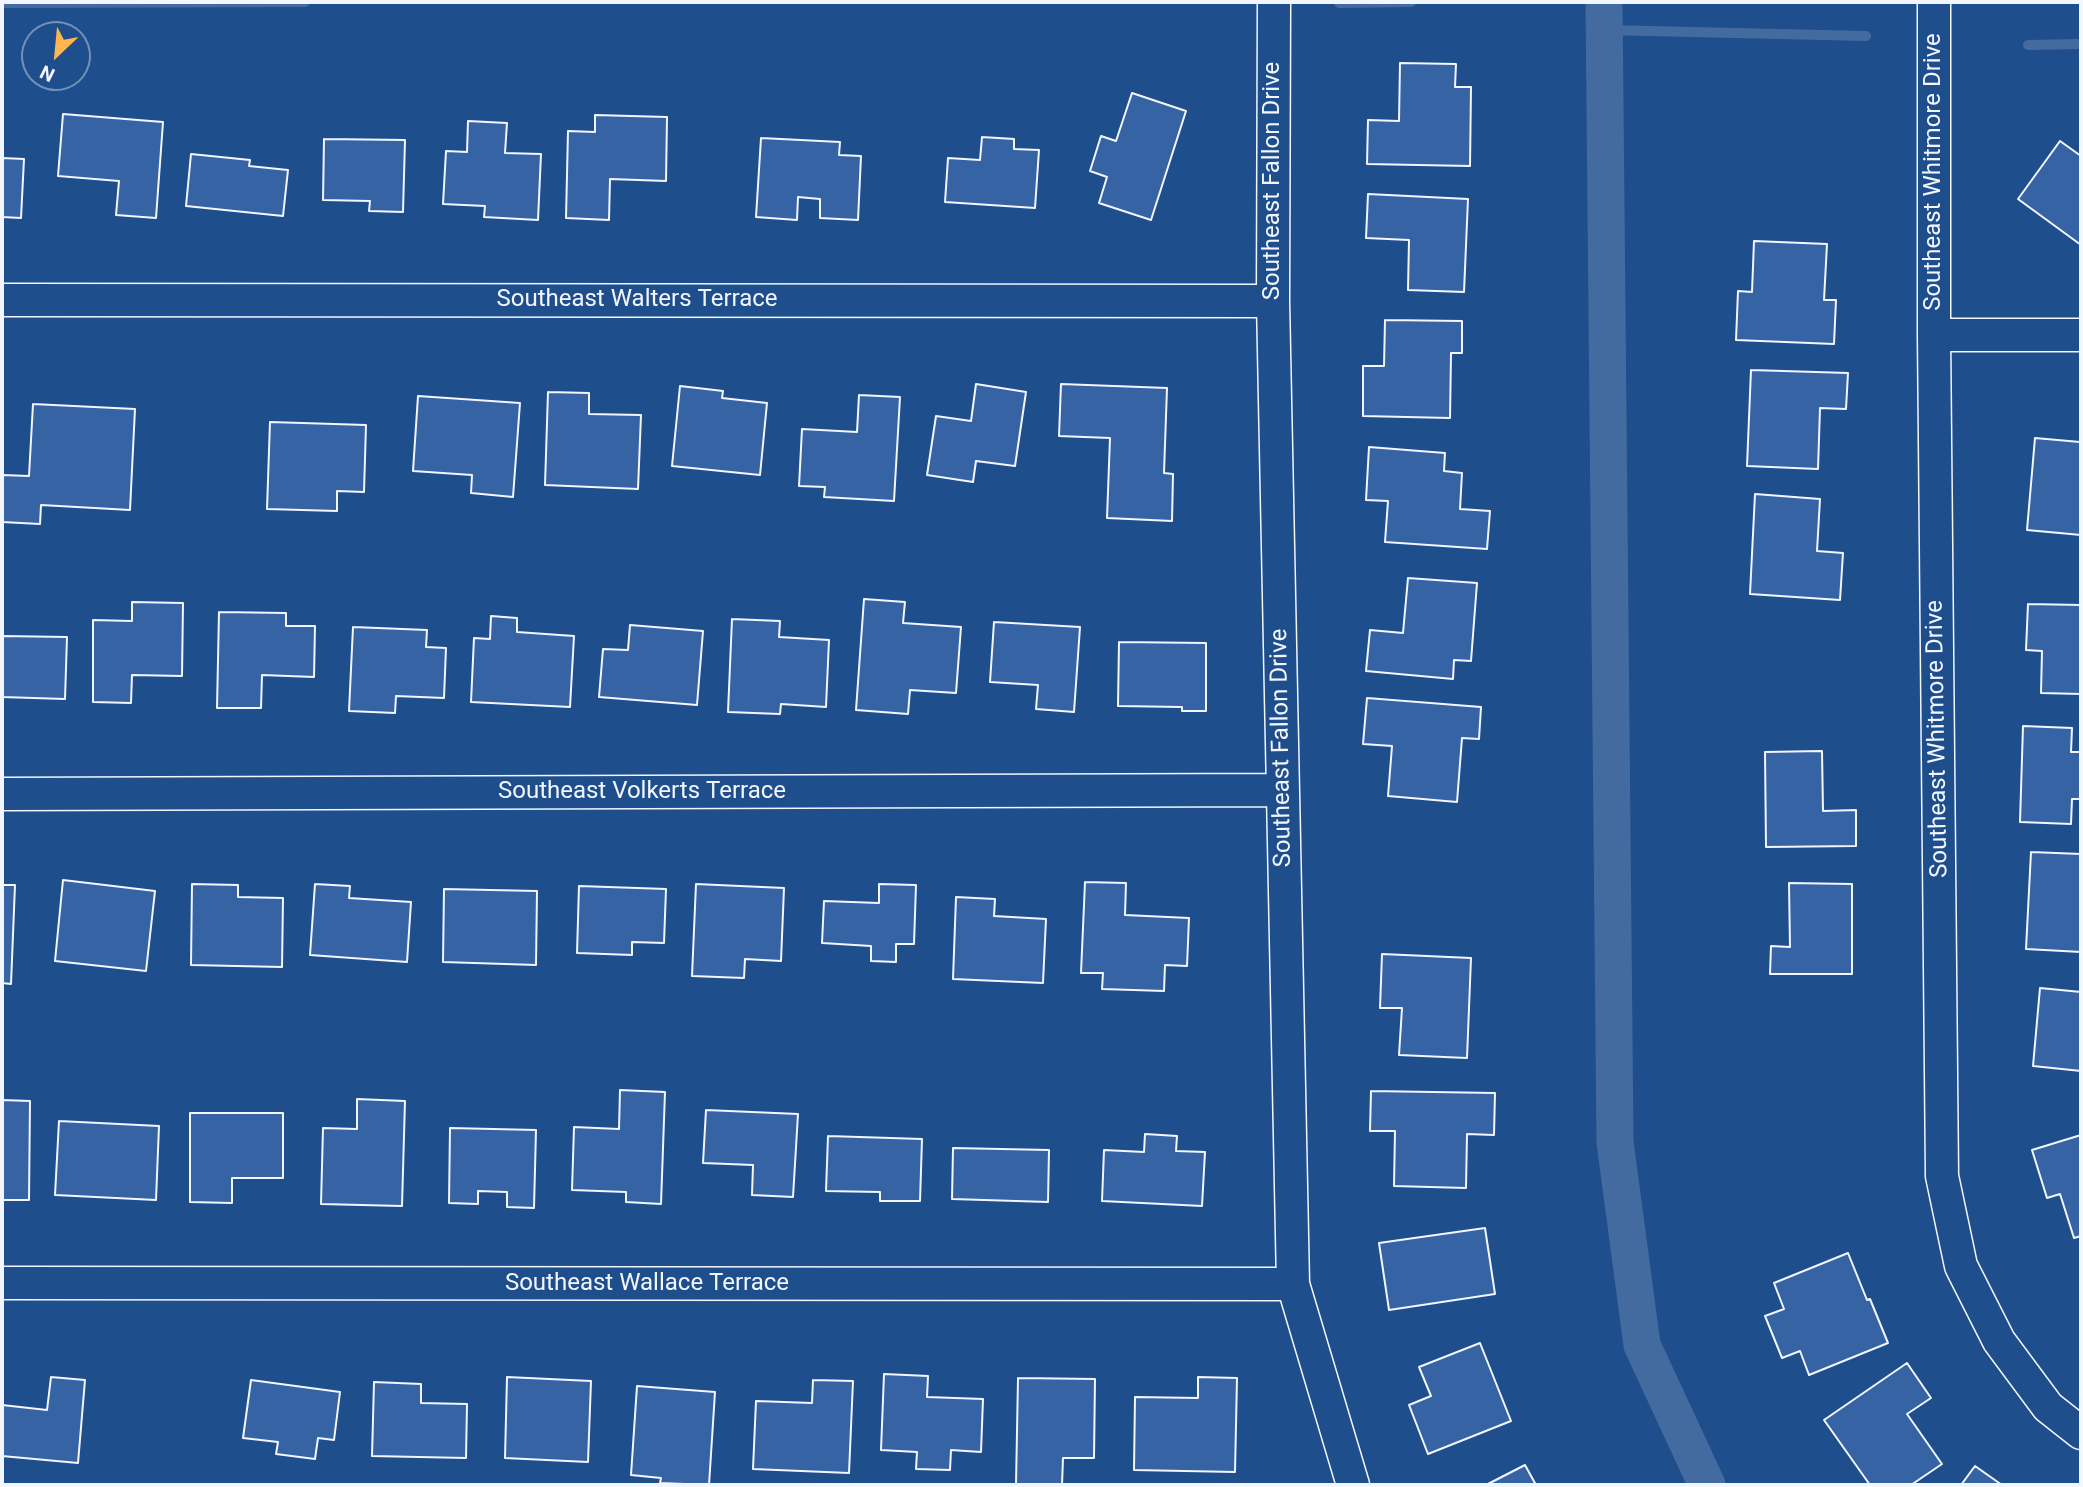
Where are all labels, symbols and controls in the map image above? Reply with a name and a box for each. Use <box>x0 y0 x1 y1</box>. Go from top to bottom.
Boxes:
north arrow <box>21 21 91 91</box>
street label: Southeast Whitmore Drive <box>1920 33 1948 311</box>
text: N <box>36 60 59 87</box>
street label: Southeast Fallon Drive <box>1259 62 1287 300</box>
street label: Southeast Walters Terrace <box>496 286 778 314</box>
street label: Southeast Whitmore Drive <box>1921 600 1955 878</box>
street label: Southeast Fallon Drive <box>1266 628 1298 868</box>
street label: Southeast Volkerts Terrace <box>498 778 786 806</box>
street label: Southeast Wallace Terrace <box>505 1270 789 1298</box>

